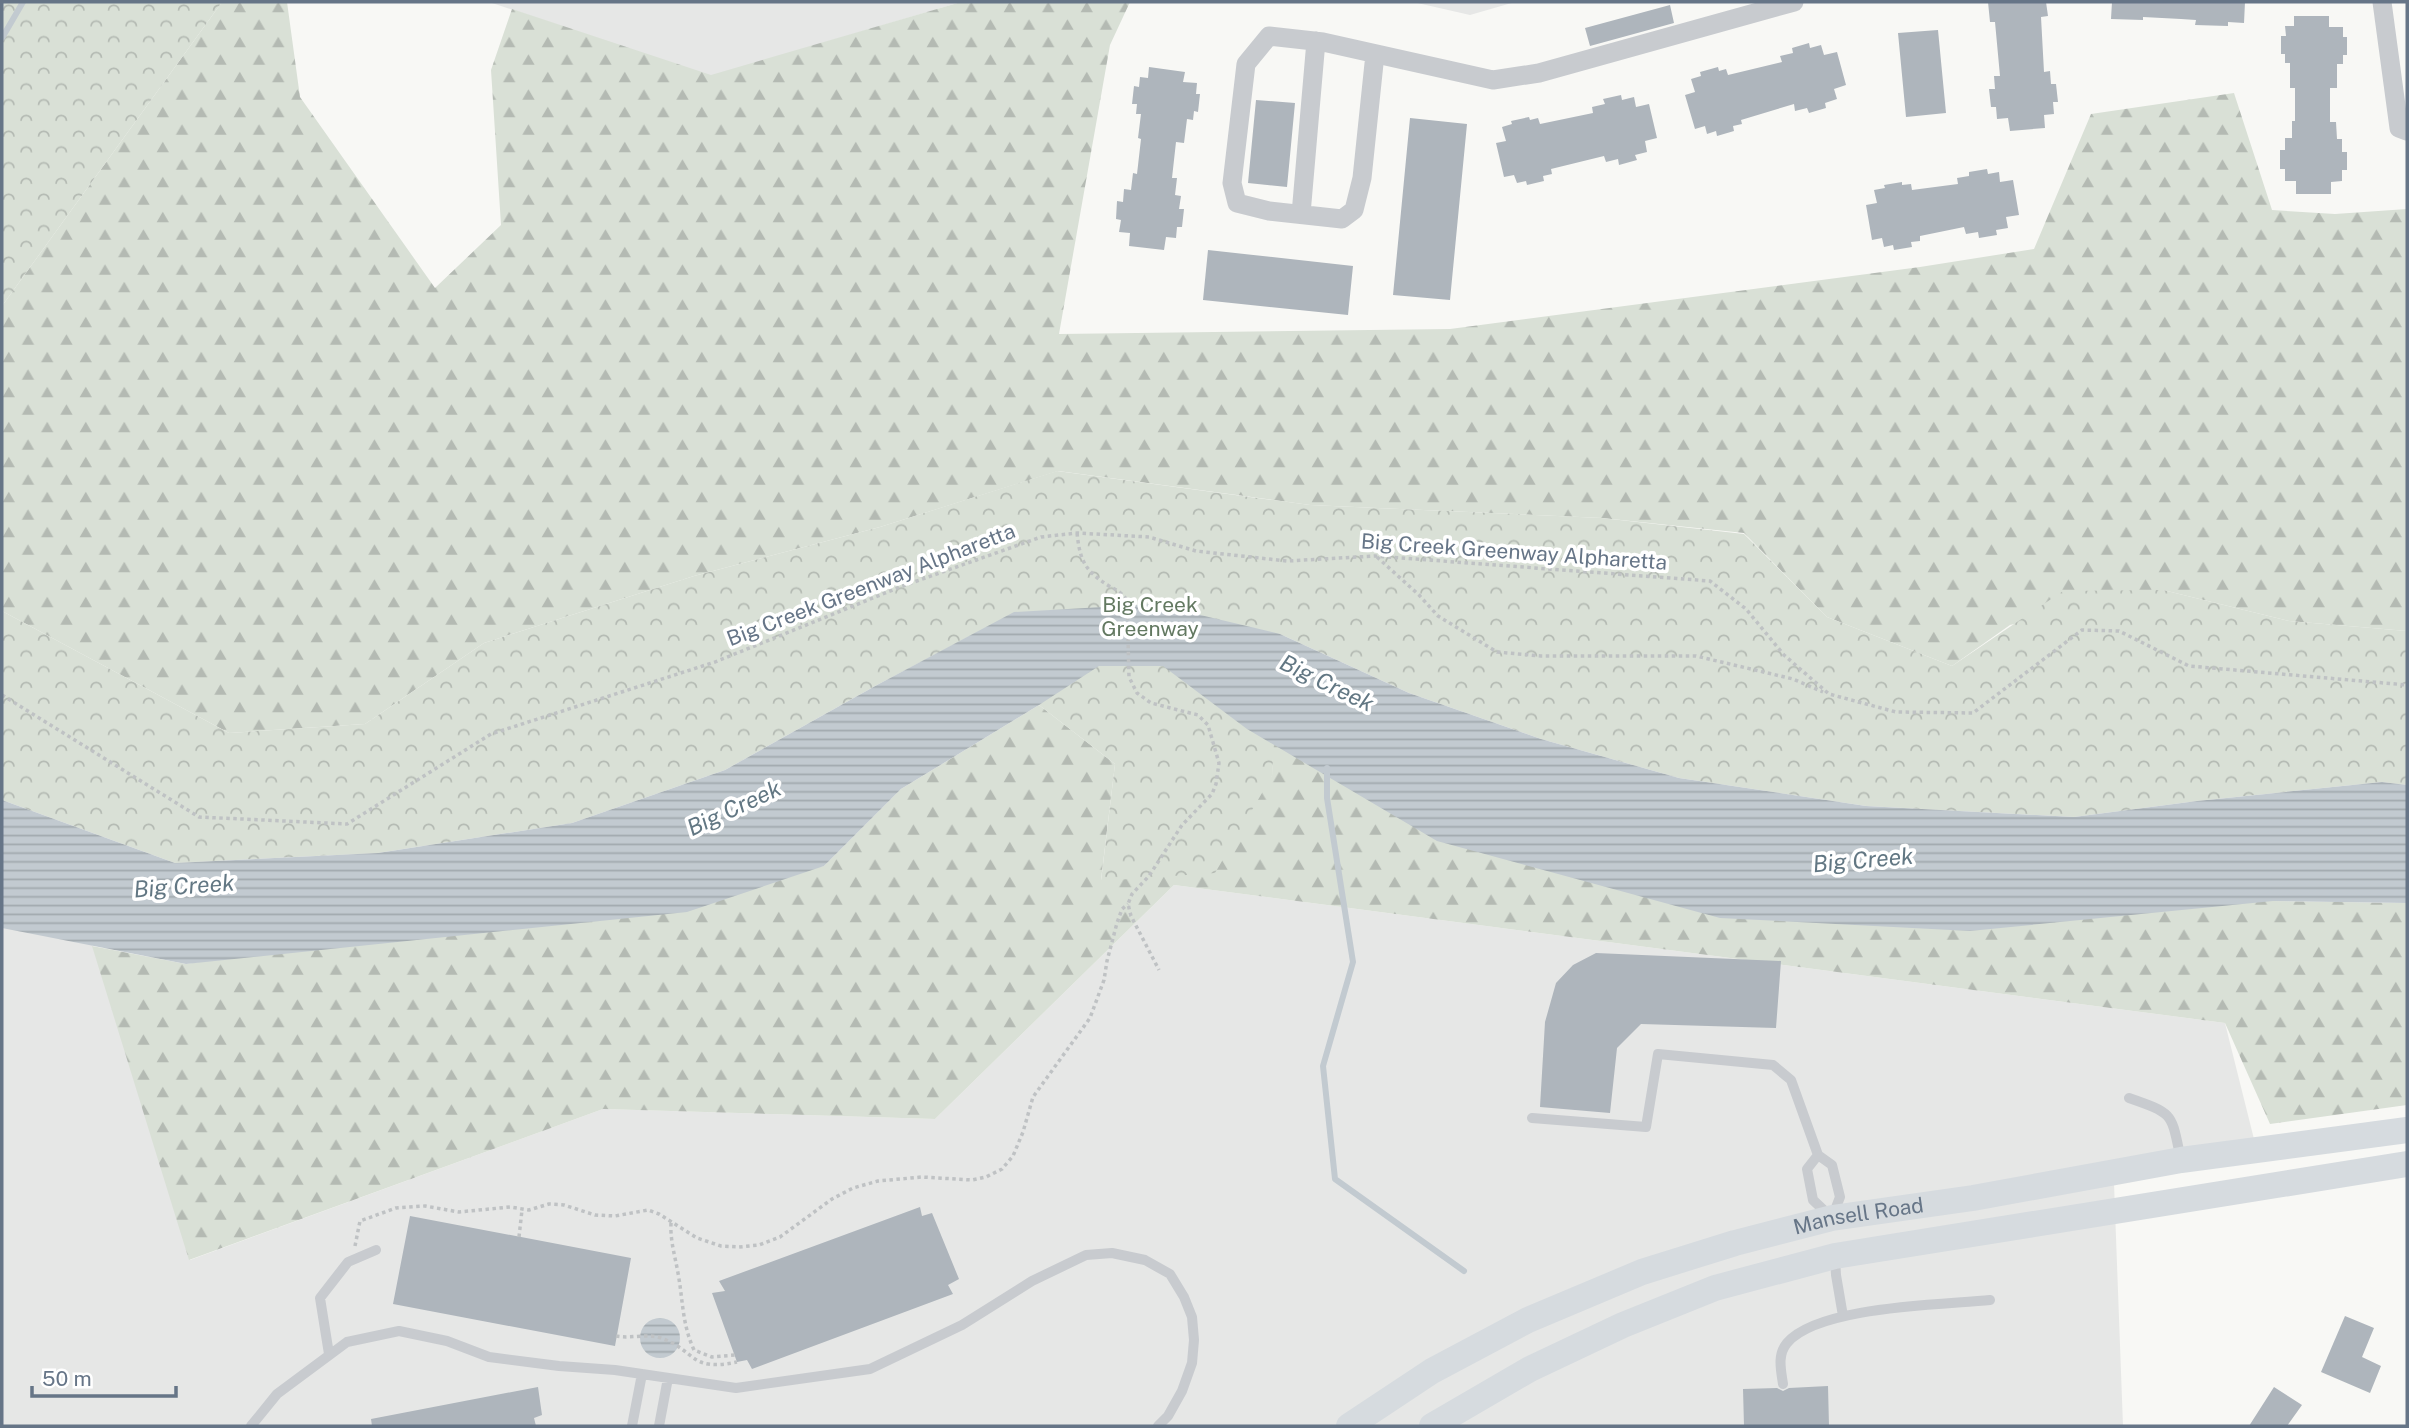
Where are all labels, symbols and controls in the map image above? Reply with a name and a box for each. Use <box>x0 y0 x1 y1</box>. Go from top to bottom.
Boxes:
street label: Big Creek Greenway Alpharetta <box>723 518 1019 651</box>
street label: Big Creek Greenway Alpharetta <box>1360 528 1668 575</box>
park label: Big Creek Greenway <box>1101 592 1199 641</box>
water label: Big Creek <box>1276 648 1379 717</box>
water label: Big Creek <box>682 774 786 841</box>
water label: Big Creek <box>1811 842 1915 877</box>
water label: Big Creek <box>133 868 236 902</box>
street label: Mansell Road <box>1790 1192 1925 1239</box>
scale bar <box>32 1354 175 1398</box>
text: 50 m <box>42 1366 92 1391</box>

